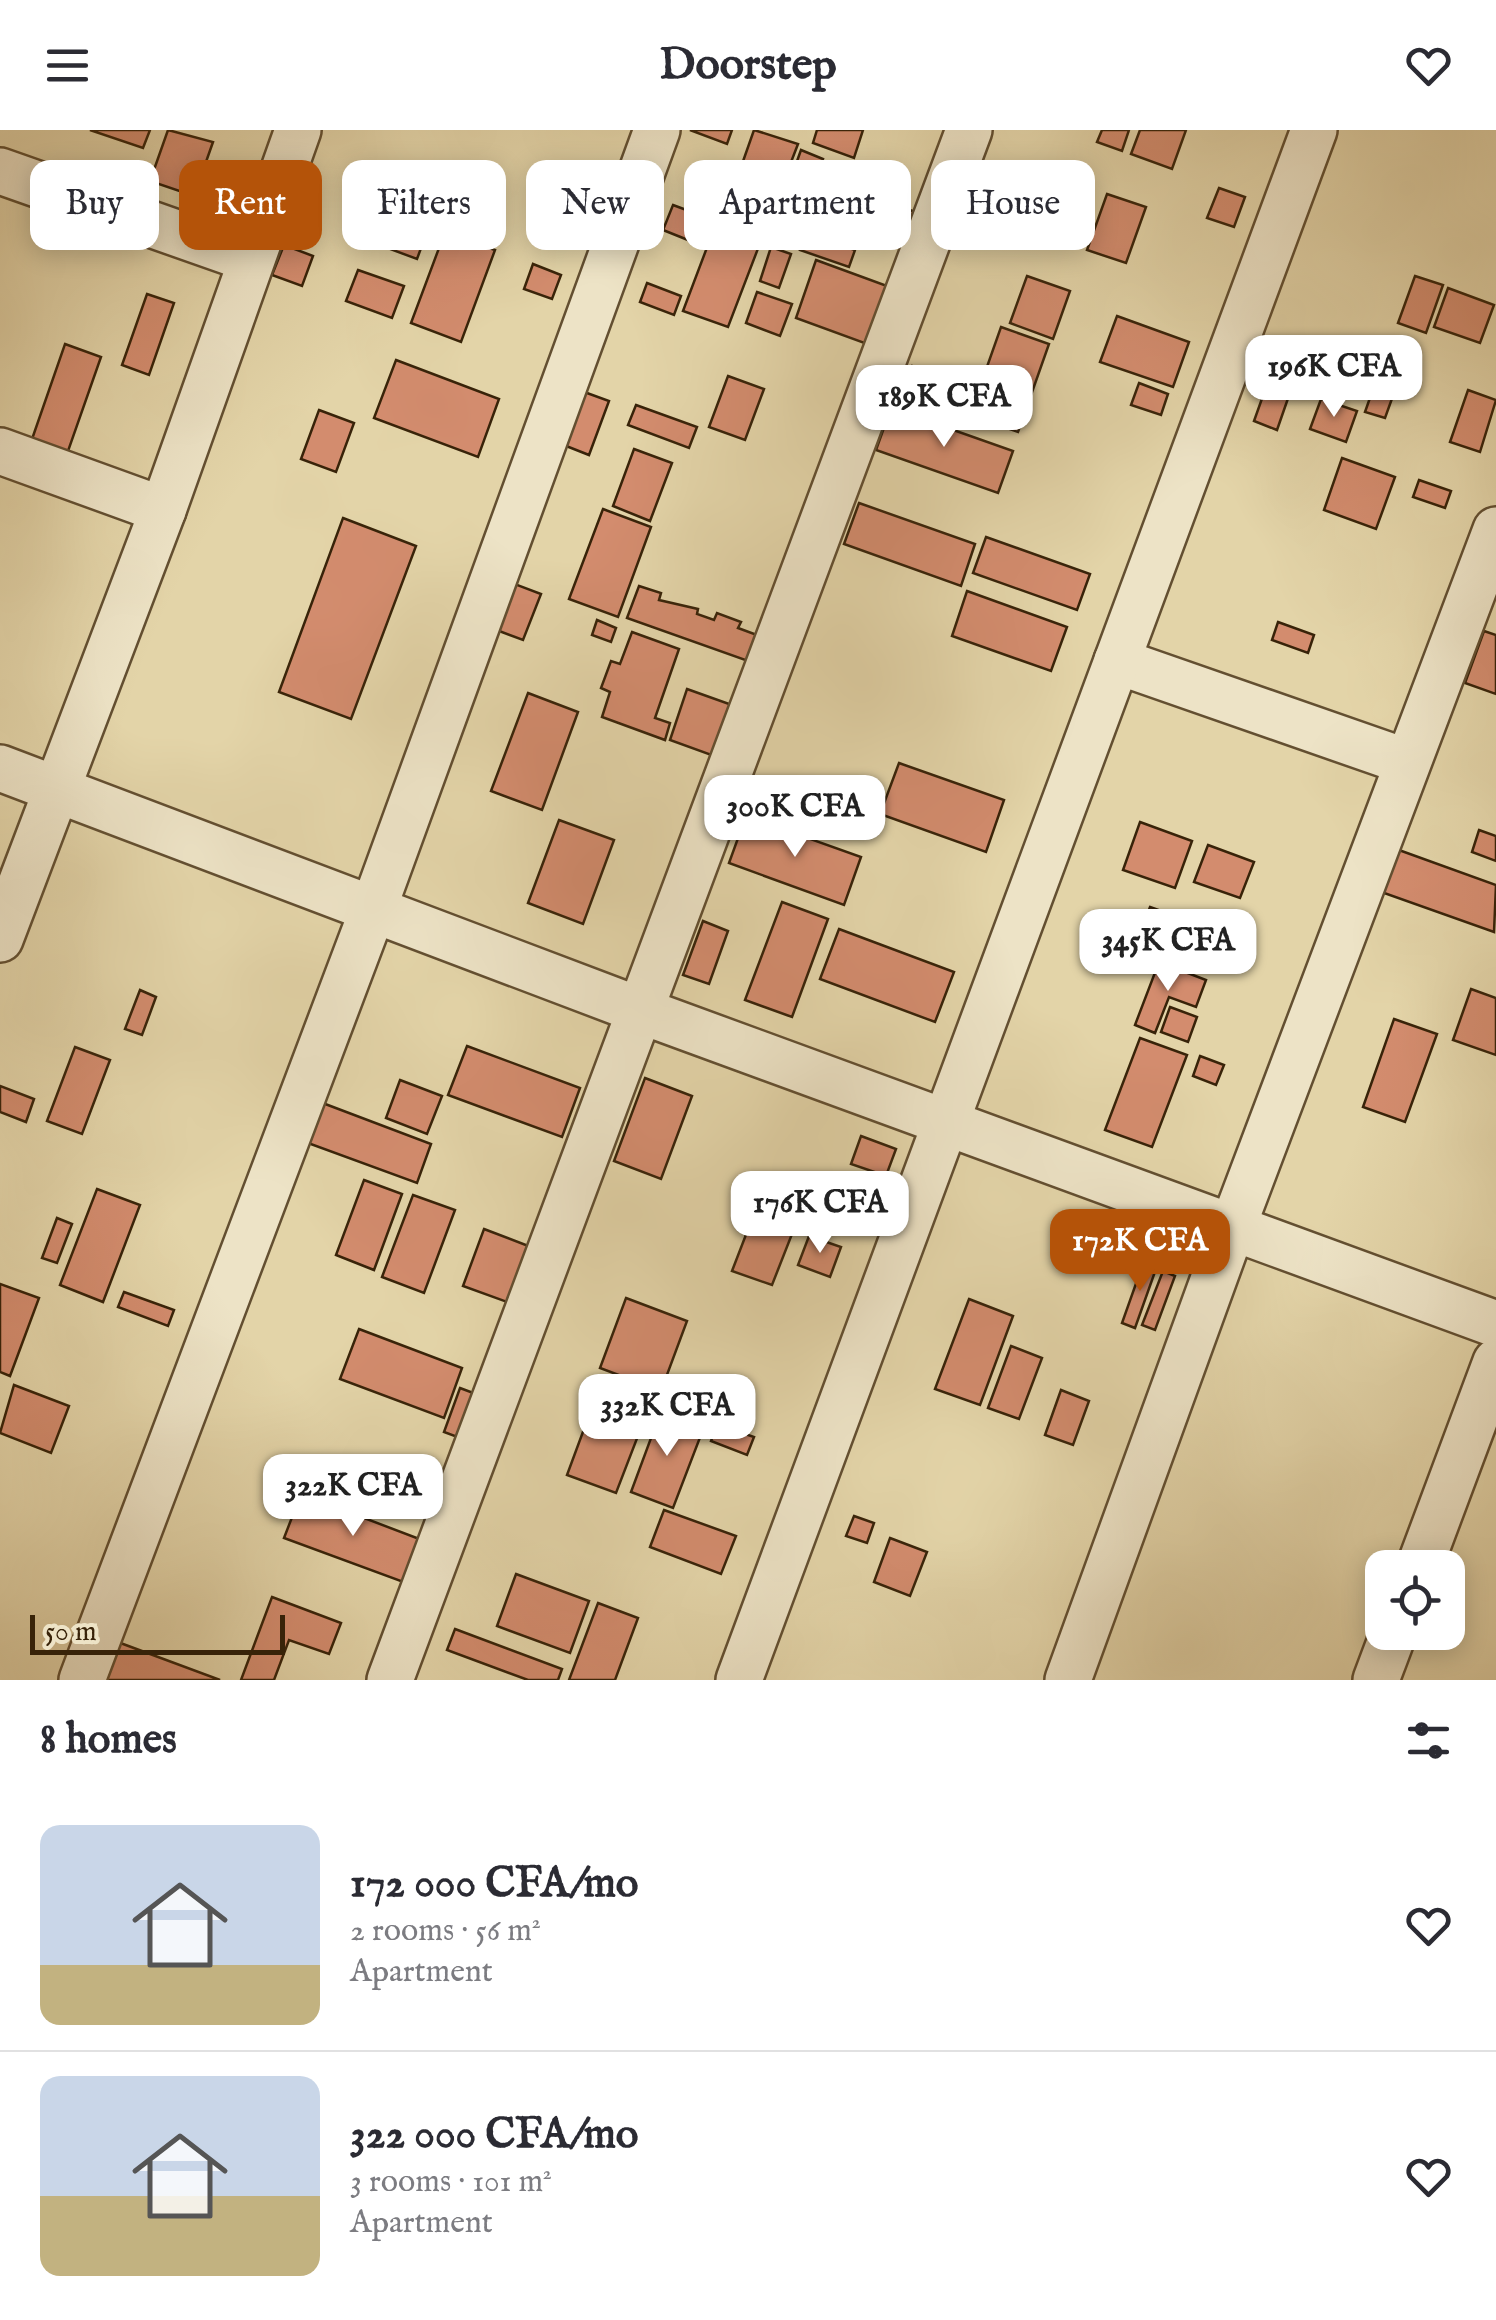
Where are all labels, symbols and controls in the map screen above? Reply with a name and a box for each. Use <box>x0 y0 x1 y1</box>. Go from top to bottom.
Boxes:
text: Doorstep <box>659 37 837 94</box>
icon: menu <box>40 38 95 93</box>
icon: heart <box>1401 38 1456 93</box>
chip: Buy <box>30 160 159 250</box>
chip: Rent <box>179 160 322 250</box>
chip: Filters <box>342 160 506 250</box>
chip: New <box>526 160 664 250</box>
chip: Apartment <box>684 160 911 250</box>
chip: House <box>931 160 1095 250</box>
pin: 196K CFA <box>1231 335 1437 420</box>
text: 196K CFA <box>1267 347 1401 388</box>
pin: 189K CFA <box>841 365 1047 450</box>
text: 189K CFA <box>878 377 1010 418</box>
pin: 300K CFA <box>692 775 898 860</box>
text: 300K CFA <box>726 787 864 828</box>
pin: 345K CFA <box>1065 909 1271 994</box>
text: 345K CFA <box>1101 921 1235 962</box>
pin: 176K CFA <box>717 1171 923 1256</box>
text: 176K CFA <box>753 1183 887 1224</box>
pin: 172K CFA <box>1037 1209 1243 1294</box>
text: 172K CFA <box>1072 1221 1208 1262</box>
pin: 332K CFA <box>564 1374 770 1459</box>
text: 332K CFA <box>601 1386 734 1427</box>
pin: 322K CFA <box>250 1454 456 1539</box>
text: 322K CFA <box>285 1466 421 1507</box>
map controls <box>1365 1550 1465 1650</box>
button: locate <box>1365 1550 1465 1650</box>
scale bar <box>30 1610 285 1654</box>
text: 50 m <box>45 1615 97 1650</box>
icon: filters <box>1401 1713 1456 1768</box>
text: 8 homes <box>40 1714 177 1767</box>
text: 172 000 CFA/mo <box>350 1858 638 1911</box>
icon: home <box>120 1865 240 1985</box>
icon: heart <box>1401 1898 1456 1953</box>
text: 2 rooms · 56 m² <box>350 1911 541 1952</box>
text: Apartment <box>350 1952 493 1993</box>
text: 322 000 CFA/mo <box>350 2109 639 2162</box>
icon: home <box>120 2116 240 2236</box>
icon: heart <box>1401 2149 1456 2204</box>
text: 3 rooms · 101 m² <box>350 2162 552 2203</box>
text: Apartment <box>350 2203 493 2244</box>

